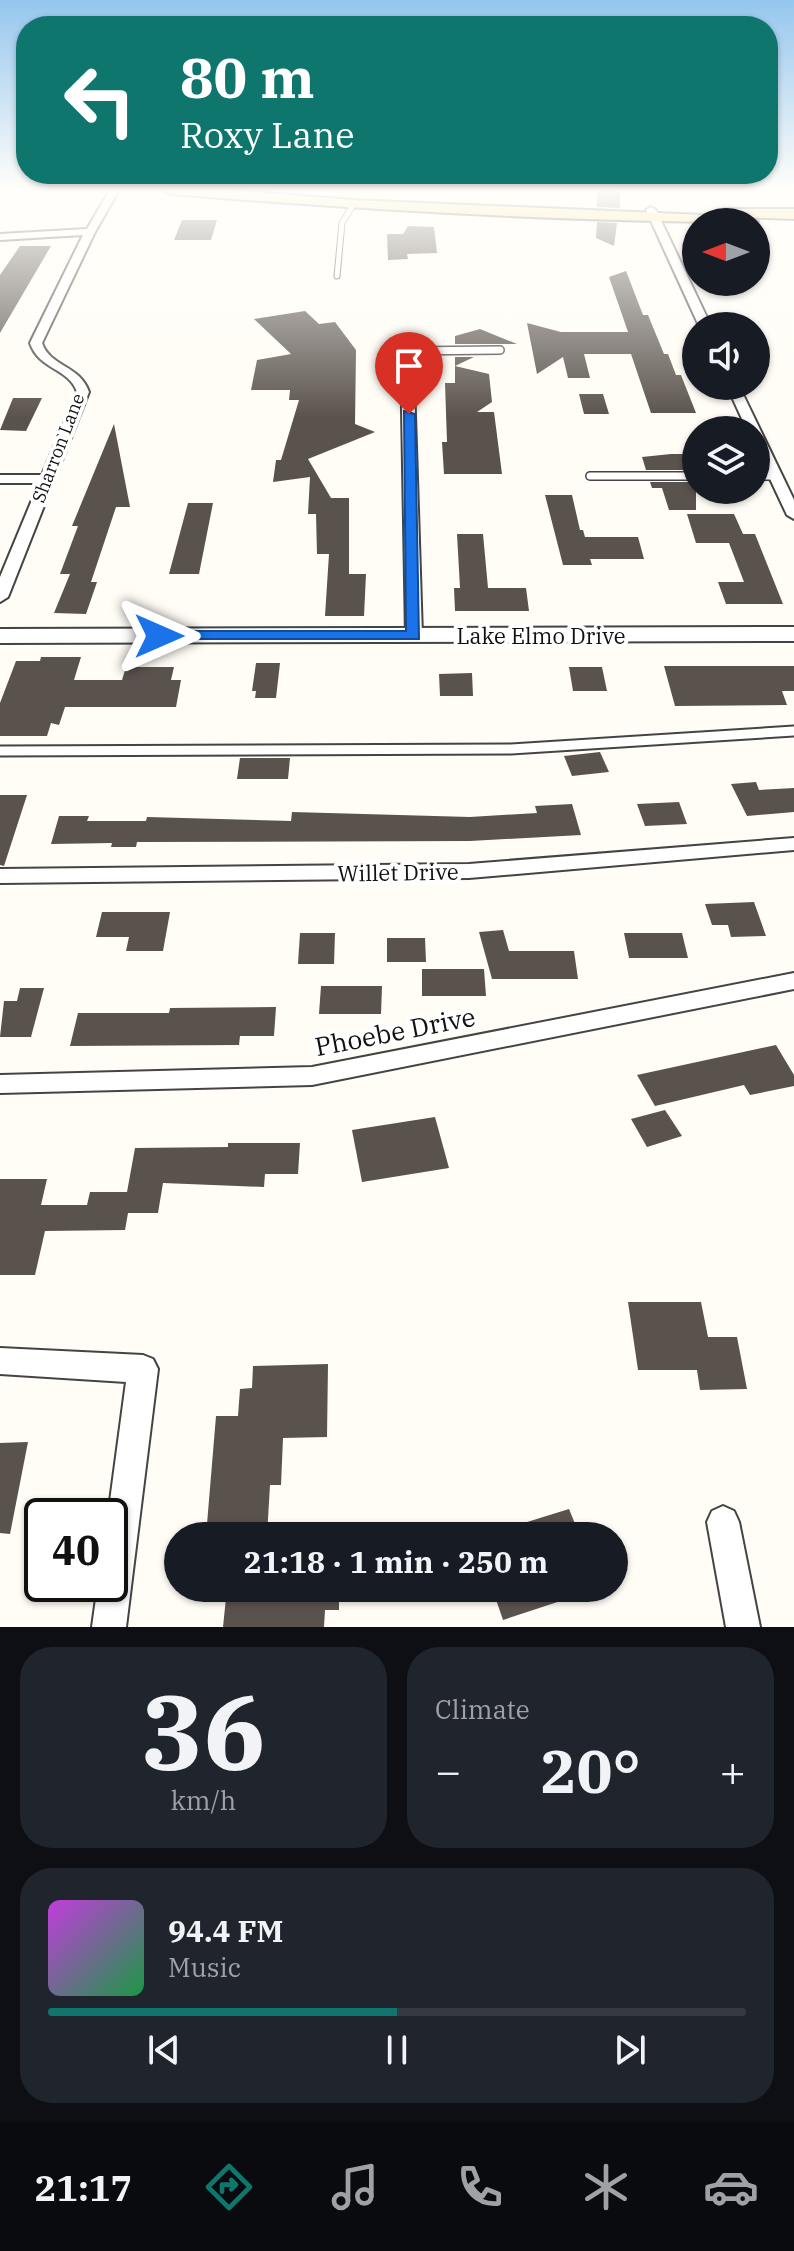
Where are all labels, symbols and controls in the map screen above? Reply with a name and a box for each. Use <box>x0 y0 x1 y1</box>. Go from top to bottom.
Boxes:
text: 80 m <box>180 41 315 113</box>
icon: left <box>48 48 152 152</box>
text: Roxy Lane <box>180 111 354 158</box>
north arrow <box>682 208 770 296</box>
map controls <box>682 208 770 504</box>
button: sound <box>682 312 770 400</box>
pin <box>375 332 443 414</box>
icon: arrive <box>387 344 431 388</box>
street label: Sharron Lane <box>27 390 89 506</box>
button: layers <box>682 416 770 504</box>
position arrow <box>117 594 201 678</box>
street label: Lake Elmo Drive <box>456 621 626 650</box>
street label: Willet Drive <box>337 856 459 888</box>
street label: Phoebe Drive <box>312 999 478 1063</box>
speed limit sign: 40 <box>24 1498 128 1602</box>
text: 21:18 · 1 min · 250 m <box>244 1542 548 1581</box>
text: 36 <box>141 1663 266 1799</box>
text: Climate <box>435 1692 530 1726</box>
text: 20° <box>540 1731 641 1810</box>
text: − <box>435 1742 461 1799</box>
text: + <box>720 1742 746 1799</box>
text: km/h <box>171 1783 236 1817</box>
text: 94.4 FM <box>168 1911 283 1950</box>
text: Music <box>168 1950 241 1984</box>
icon: previous <box>142 2028 186 2072</box>
icon: pause <box>375 2028 419 2072</box>
icon: next <box>608 2028 652 2072</box>
icon: directions <box>201 2159 257 2215</box>
icon: music <box>327 2159 383 2215</box>
icon: phone <box>452 2159 508 2215</box>
icon: climate <box>578 2159 634 2215</box>
icon: car <box>703 2159 759 2215</box>
text: 21:17 <box>35 2164 132 2211</box>

